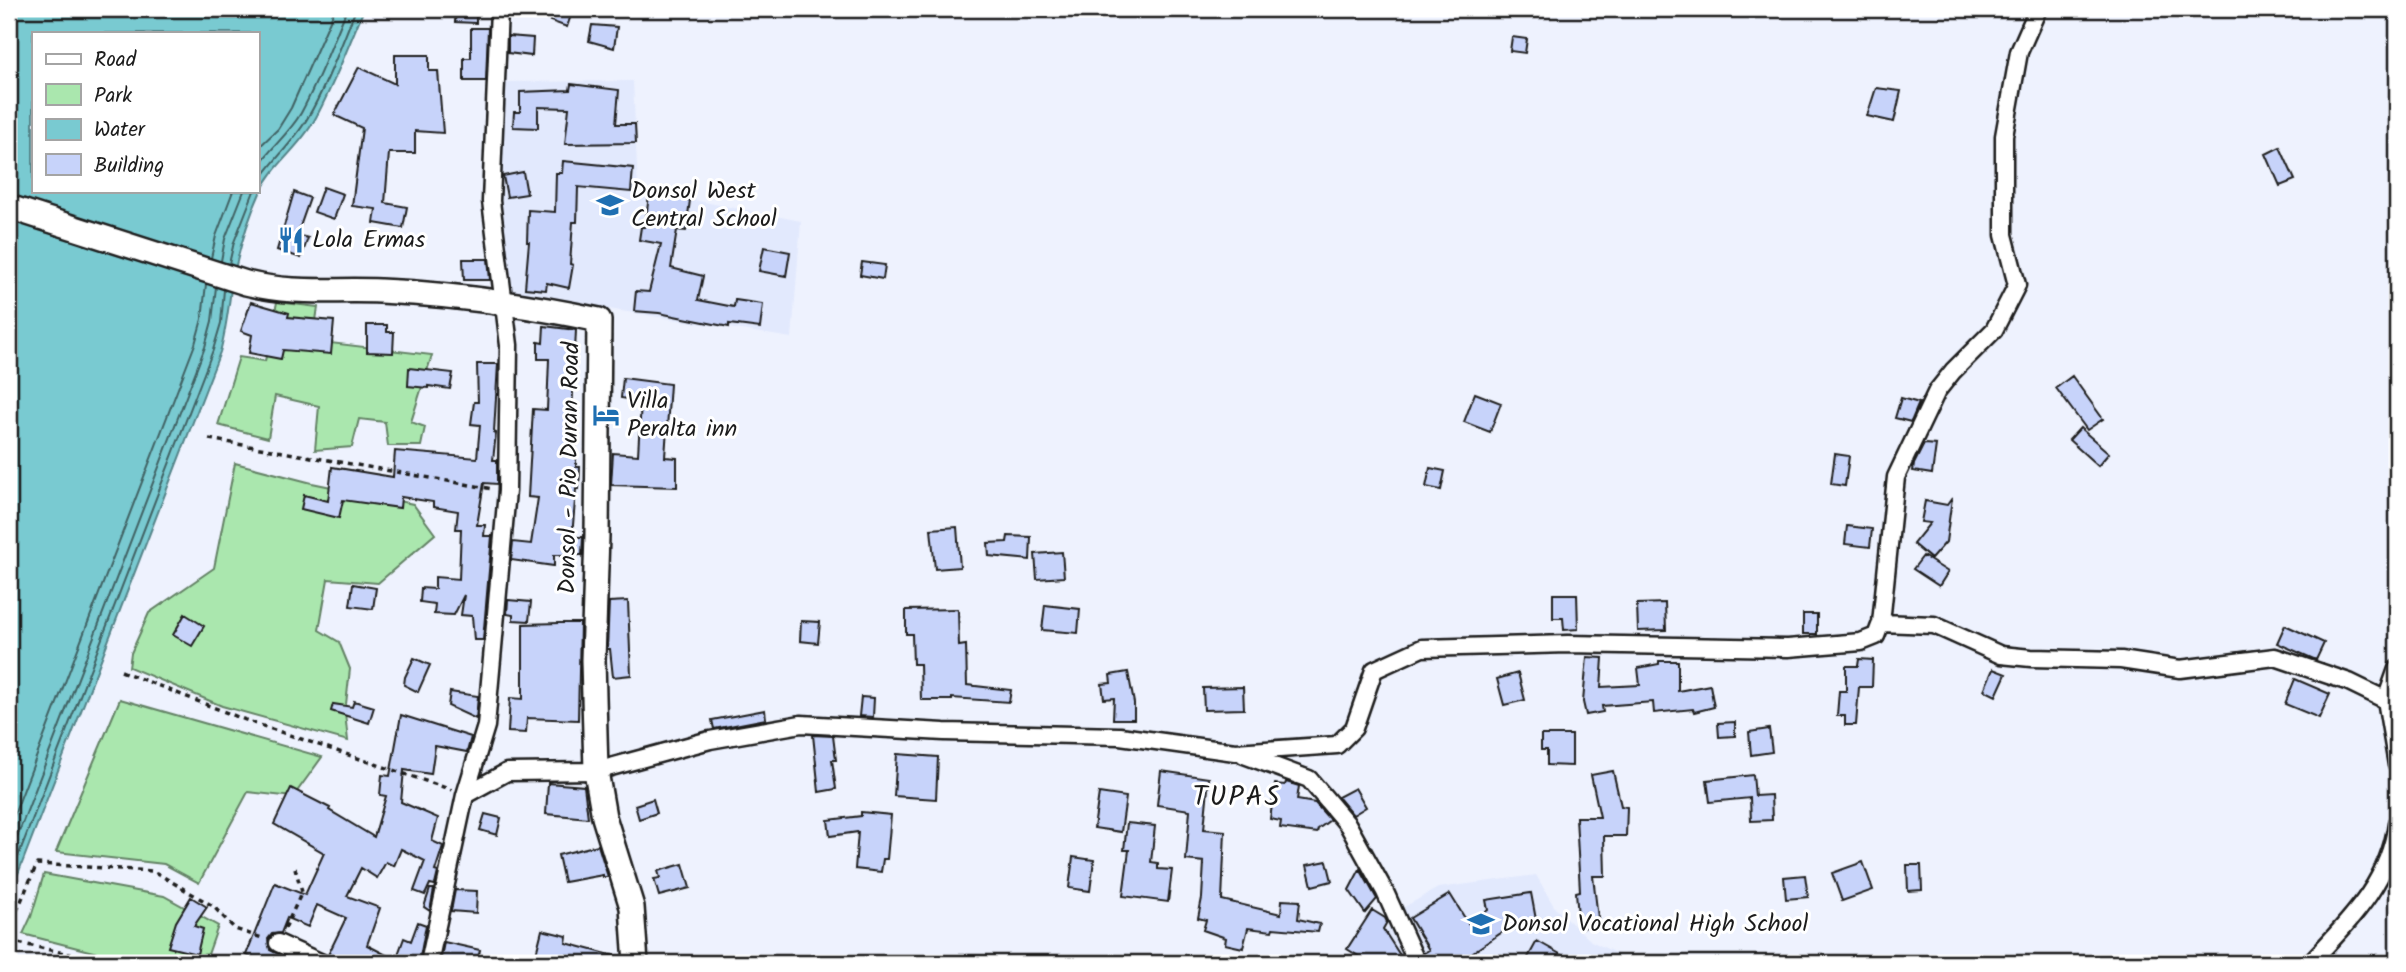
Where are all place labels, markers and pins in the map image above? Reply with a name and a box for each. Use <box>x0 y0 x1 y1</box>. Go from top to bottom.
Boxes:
place label: Donsol West Central School <box>631 172 777 239</box>
school or university icon: Donsol West Central School <box>595 190 625 220</box>
place label: Lola Ermas <box>312 221 425 260</box>
restaurant icon: Lola Ermas <box>276 225 306 255</box>
place label: Villa Peralta inn <box>627 382 737 449</box>
hotel icon: Villa Peralta inn <box>591 400 621 430</box>
place label: Donsol Vocational High School <box>1502 905 1808 944</box>
school or university icon: Donsol Vocational High School <box>1466 909 1496 939</box>

